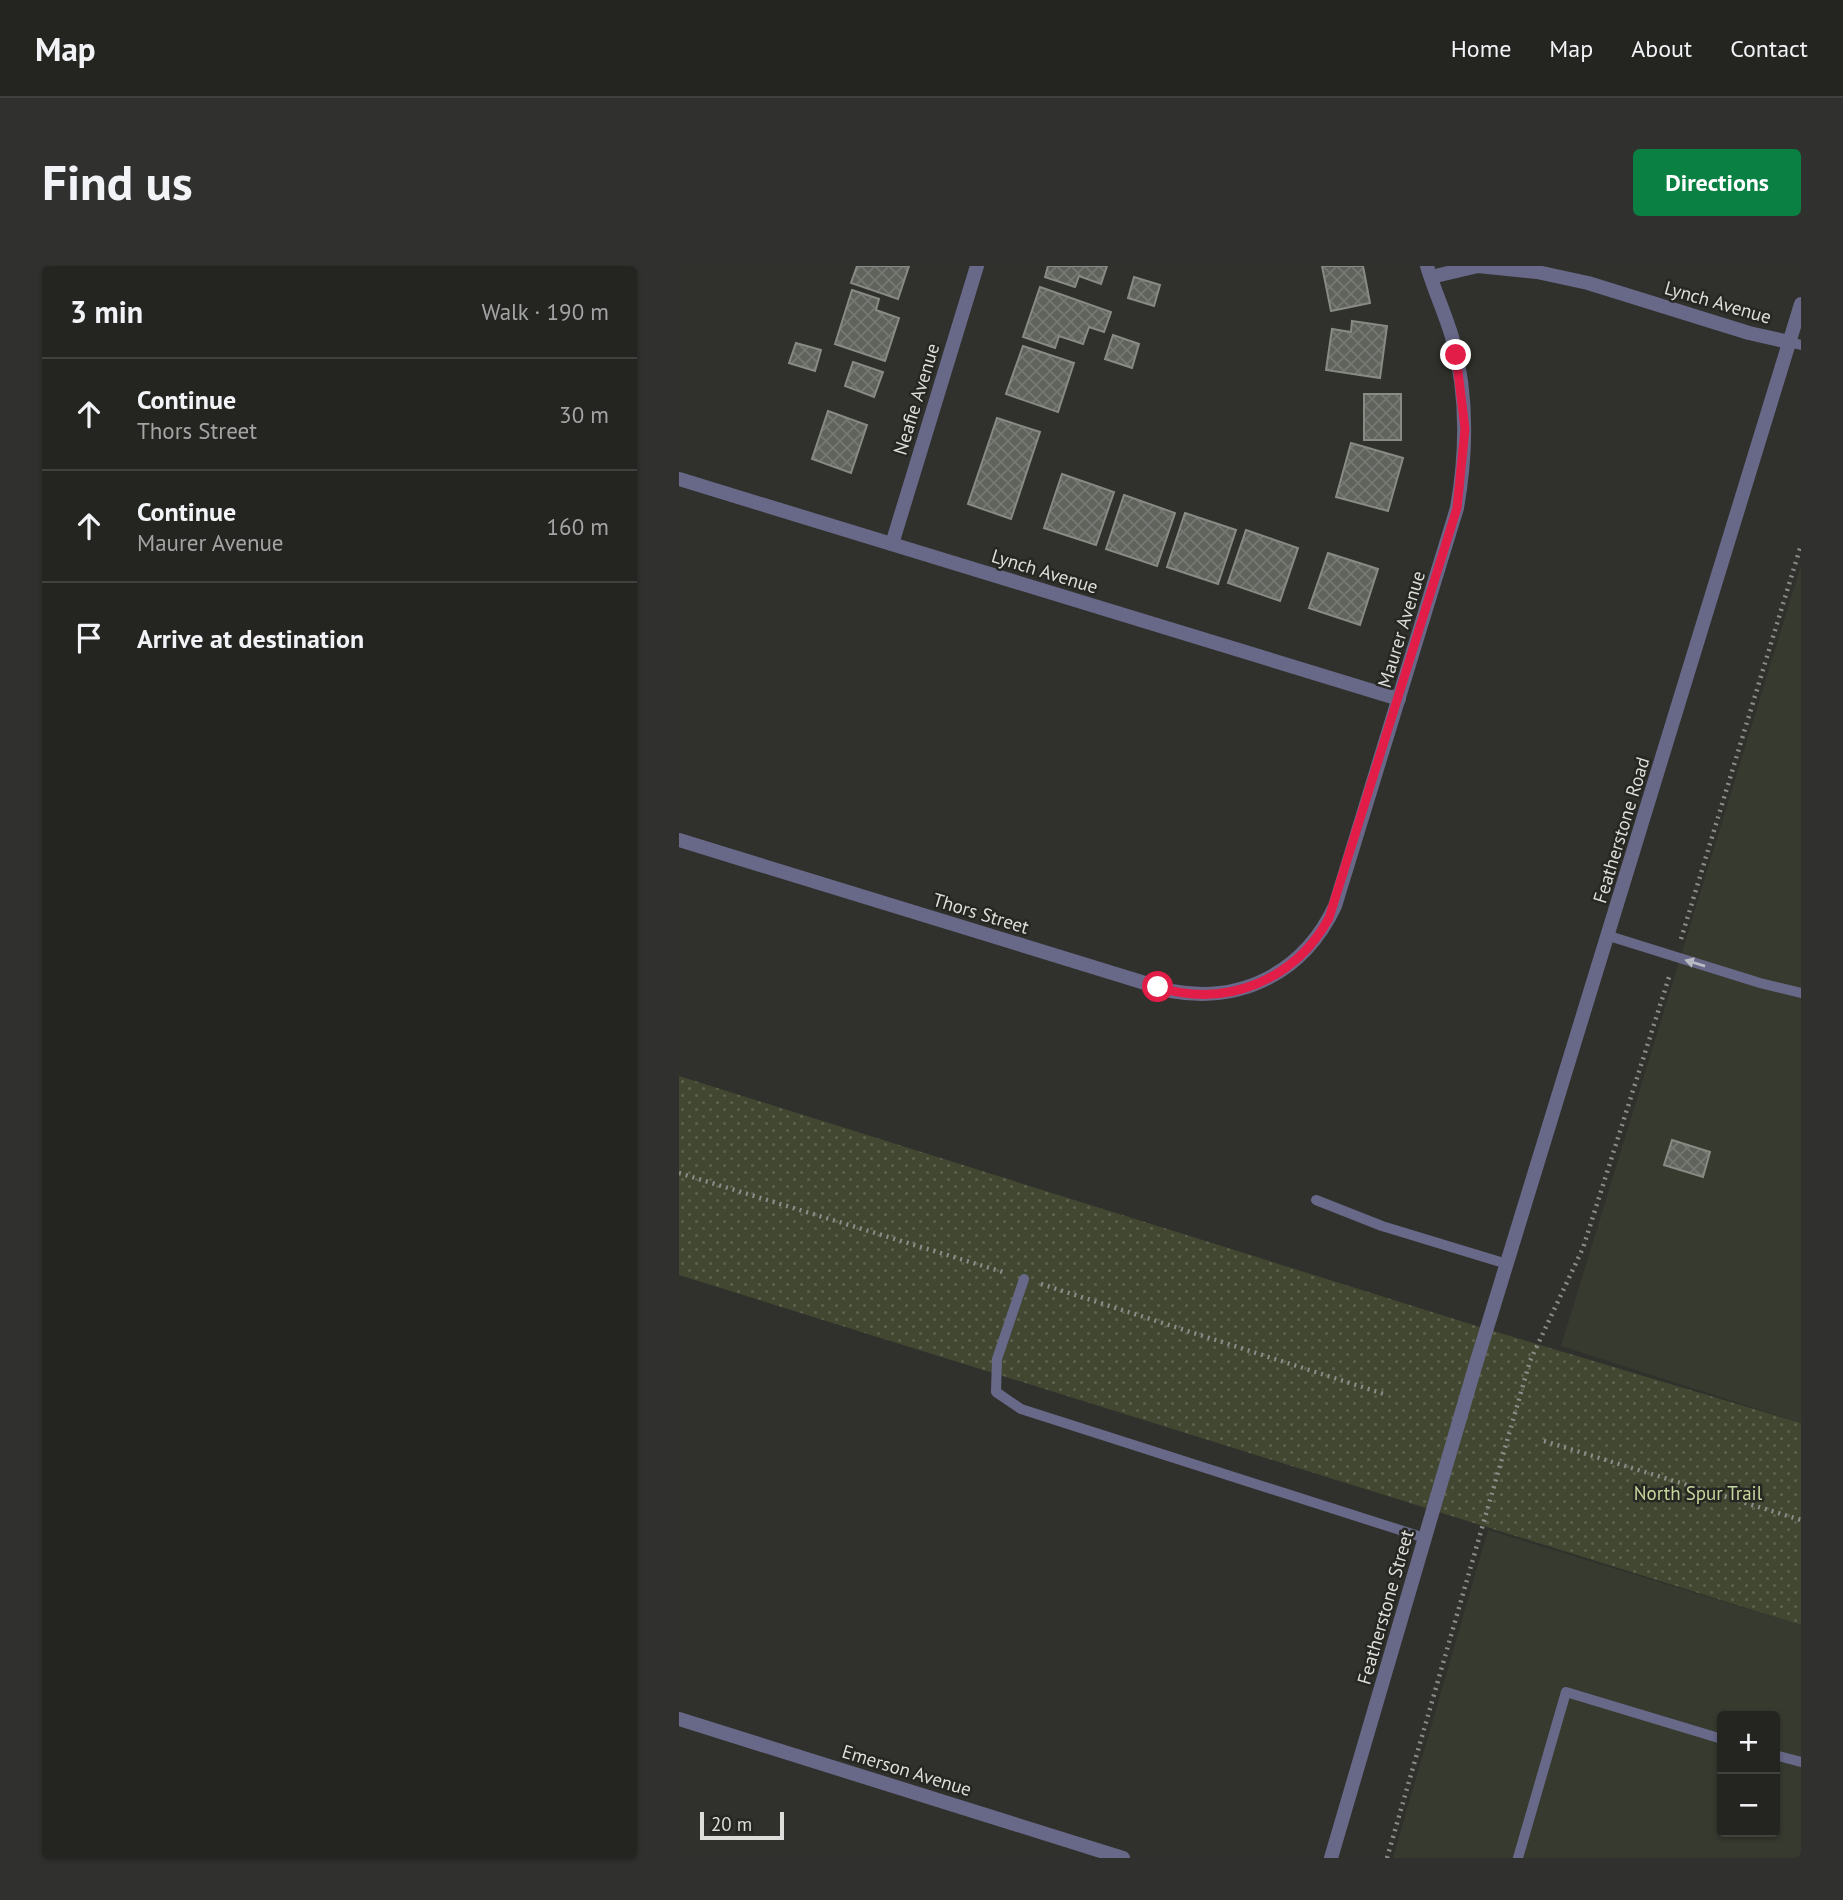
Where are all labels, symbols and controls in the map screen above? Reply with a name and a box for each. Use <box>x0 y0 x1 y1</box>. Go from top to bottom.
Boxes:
text: Map <box>35 27 96 70</box>
text: Home <box>1451 33 1511 64</box>
text: Map <box>1549 33 1593 64</box>
text: About <box>1631 33 1692 64</box>
text: Contact <box>1730 33 1808 64</box>
button: Directions <box>1633 149 1801 216</box>
text: Find us <box>42 150 193 214</box>
street label: Lynch Avenue <box>1662 275 1774 329</box>
text: 3 min <box>70 292 143 331</box>
text: Walk · 190 m <box>482 297 609 326</box>
route end <box>1440 339 1471 370</box>
street label: Neafie Avenue <box>888 340 944 458</box>
text: Continue <box>137 383 236 416</box>
icon: ahead <box>70 395 108 433</box>
text: 30 m <box>559 400 609 429</box>
text: Thors Street <box>137 416 257 445</box>
text: Continue <box>137 495 236 528</box>
icon: ahead <box>70 507 108 545</box>
text: 160 m <box>547 512 609 541</box>
text: Maurer Avenue <box>137 528 284 557</box>
street label: Lynch Avenue <box>989 543 1101 599</box>
street label: Maurer Avenue <box>1372 568 1430 690</box>
icon: arrive <box>70 619 108 657</box>
text: Arrive at destination <box>137 622 364 655</box>
street label: Featherstone Road <box>1587 754 1655 906</box>
street label: Thors Street <box>930 887 1032 939</box>
one-way arrow <box>1684 957 1705 968</box>
route start <box>1142 971 1173 1002</box>
park label: North Spur Trail <box>1634 1481 1763 1505</box>
street label: Featherstone Street <box>1351 1526 1419 1687</box>
map controls <box>1717 1711 1780 1837</box>
button: + <box>1717 1711 1780 1774</box>
street label: Emerson Avenue <box>839 1739 975 1801</box>
button: − <box>1717 1774 1780 1837</box>
scale bar <box>700 1809 784 1841</box>
text: 20 m <box>711 1812 752 1836</box>

